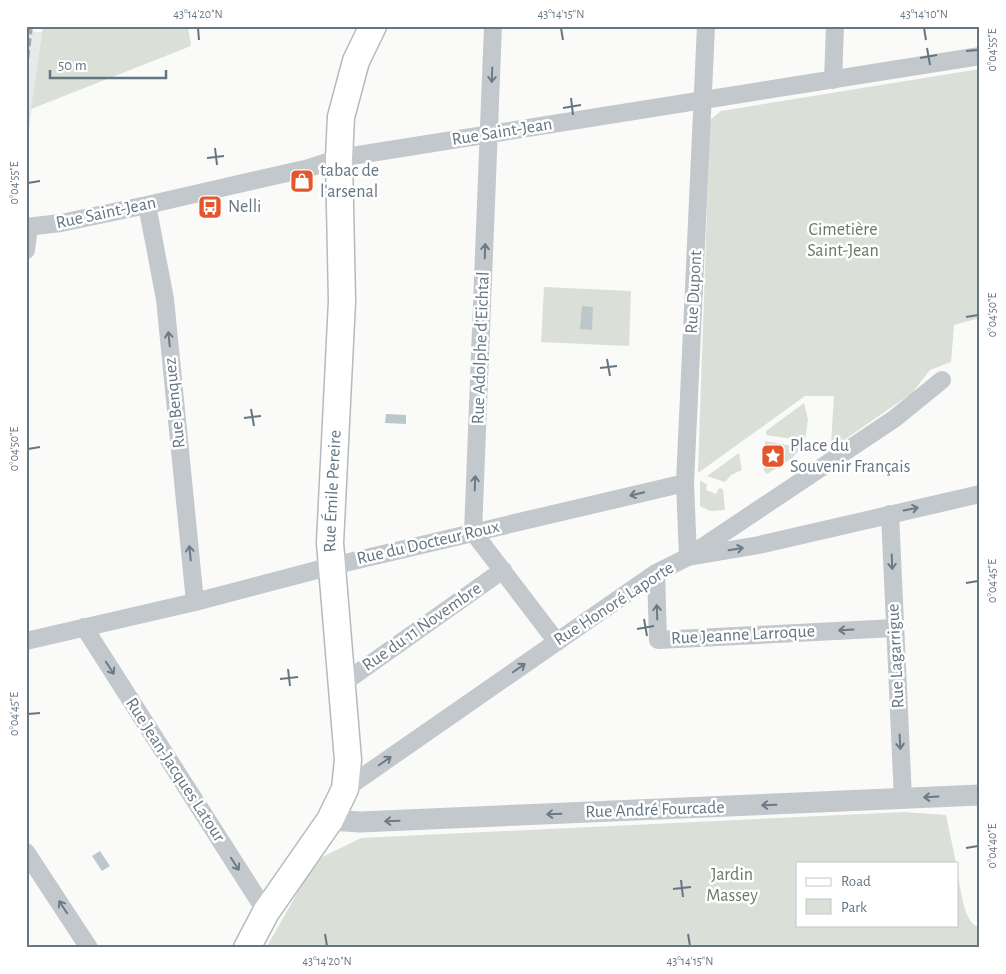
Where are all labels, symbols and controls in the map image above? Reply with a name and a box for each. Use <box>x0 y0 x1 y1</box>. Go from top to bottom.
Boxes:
text: 43°14'20"N <box>173 8 223 20</box>
text: 43°14'15"N <box>538 8 584 20</box>
text: 43°14'10"N <box>900 8 948 20</box>
text: 0°04'55"E <box>986 28 998 72</box>
scale bar <box>50 48 166 80</box>
text: 50 m <box>58 58 87 73</box>
one-way arrow <box>487 66 497 83</box>
street label: Rue Saint-Jean <box>450 115 554 149</box>
text: 0°04'55"E <box>8 161 20 205</box>
place label: tabac de l'arsenal <box>320 162 379 201</box>
shop icon: tabac de l'arsenal <box>289 168 315 194</box>
street label: Rue Saint-Jean <box>54 194 158 232</box>
bus stop icon: Nelli <box>197 194 223 220</box>
place label: Nelli <box>228 198 261 216</box>
park label: Cimetière Saint-Jean <box>807 221 879 260</box>
one-way arrow <box>481 243 490 259</box>
street label: Rue Dupont <box>683 249 705 334</box>
street label: Rue Adolphe d'Eichtal <box>469 271 493 425</box>
text: 0°04'50"E <box>986 293 998 337</box>
one-way arrow <box>164 332 174 348</box>
street label: Rue Benquez <box>161 357 189 449</box>
text: 0°04'50"E <box>8 427 20 471</box>
street label: Rue Émile Pereire <box>319 429 345 553</box>
place label: Place du Souvenir Français <box>790 437 910 476</box>
place icon: Place du Souvenir Français <box>760 443 786 469</box>
one-way arrow <box>470 475 480 492</box>
one-way arrow <box>630 490 646 499</box>
one-way arrow <box>903 504 919 513</box>
street label: Rue du Docteur Roux <box>355 518 501 568</box>
one-way arrow <box>727 544 743 554</box>
one-way arrow <box>185 546 195 562</box>
one-way arrow <box>887 554 897 570</box>
street label: Rue Honoré Laporte <box>551 559 677 649</box>
text: 0°04'45"E <box>986 559 998 603</box>
street label: Rue du 11 Novembre <box>359 579 485 675</box>
street label: Rue Lagarrigue <box>884 603 908 709</box>
one-way arrow <box>653 604 662 620</box>
street label: Rue Jeanne Larroque <box>671 622 815 648</box>
one-way arrow <box>838 626 854 635</box>
one-way arrow <box>105 661 115 675</box>
one-way arrow <box>512 663 526 673</box>
text: 0°04'45"E <box>8 692 20 736</box>
street label: Rue Jean-Jacques Latour <box>122 695 228 845</box>
one-way arrow <box>896 734 905 750</box>
one-way arrow <box>378 756 392 766</box>
one-way arrow <box>923 793 939 802</box>
street label: Rue André Fourcade <box>585 799 725 821</box>
one-way arrow <box>761 800 777 809</box>
one-way arrow <box>546 809 562 819</box>
one-way arrow <box>384 816 400 826</box>
text: 0°04'40"E <box>986 823 998 869</box>
one-way arrow <box>230 857 241 871</box>
legend <box>796 862 958 926</box>
park label: Jardin Massey <box>706 866 758 905</box>
text: Road <box>841 874 871 889</box>
one-way arrow <box>57 900 68 914</box>
text: Park <box>841 900 867 915</box>
text: 43°14'20"N <box>302 955 352 967</box>
text: 43°14'15"N <box>667 955 713 967</box>

